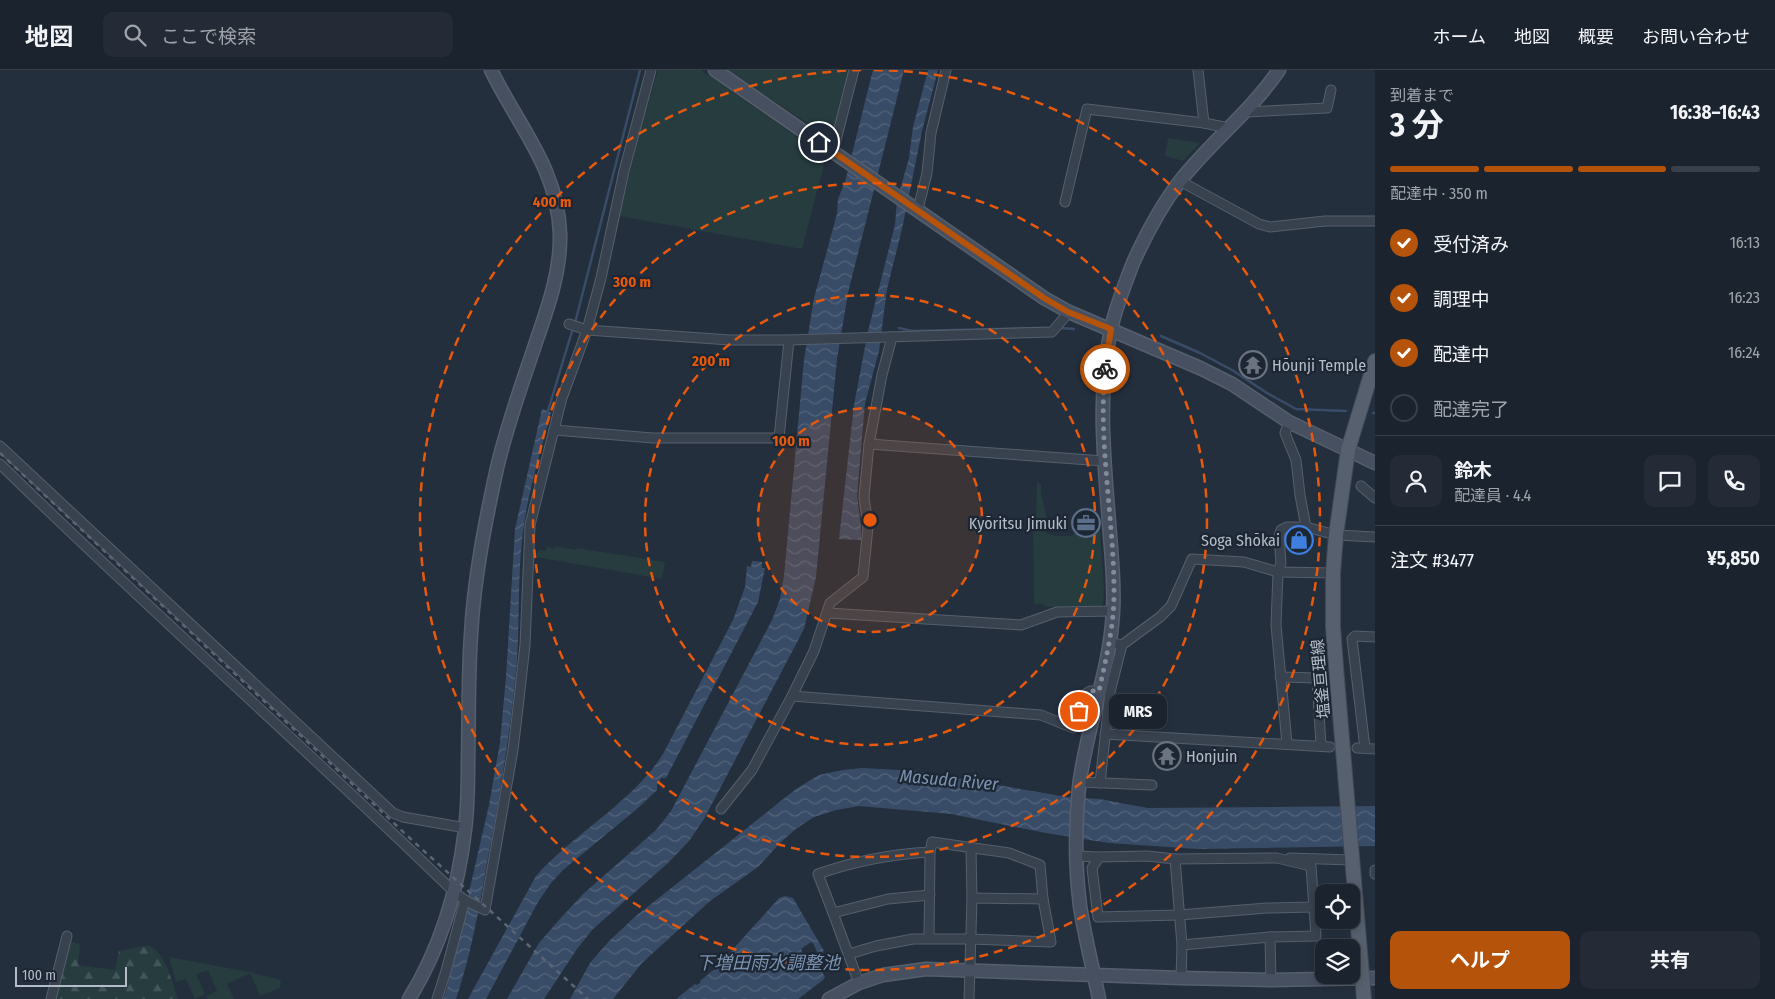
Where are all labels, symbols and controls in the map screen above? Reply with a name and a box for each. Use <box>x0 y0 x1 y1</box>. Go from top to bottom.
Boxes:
search box <box>103 12 453 57</box>
icon: search <box>121 21 149 49</box>
text: 地図 <box>25 23 73 51</box>
text: ここで検索 <box>161 25 256 48</box>
text: ホーム <box>1433 26 1486 48</box>
text: 地図 <box>1514 26 1550 48</box>
text: 概要 <box>1578 26 1614 48</box>
text: お問い合わせ <box>1642 26 1750 48</box>
text: 到着まで <box>1390 86 1454 105</box>
text: 16:38–16:43 <box>1670 101 1760 124</box>
text: 3 分 <box>1390 106 1444 144</box>
pin <box>798 121 840 163</box>
icon: home <box>805 128 833 156</box>
text: 配達中 · 350 m <box>1390 184 1488 203</box>
text: 400 m <box>533 193 571 211</box>
icon: check <box>1390 229 1418 257</box>
text: 受付済み <box>1433 233 1509 256</box>
text: 16:13 <box>1730 233 1760 252</box>
text: 300 m <box>612 273 651 291</box>
icon: check <box>1390 284 1418 312</box>
text: 調理中 <box>1433 288 1490 311</box>
text: 16:23 <box>1728 288 1760 307</box>
icon: check <box>1390 339 1418 367</box>
text: 配達中 <box>1433 343 1490 366</box>
text: 16:24 <box>1728 343 1760 362</box>
courier <box>1080 344 1130 394</box>
temple icon: Hōunji Temple <box>1238 350 1268 380</box>
text: 200 m <box>691 352 730 370</box>
icon: bike <box>1091 355 1119 383</box>
place label: Hōunji Temple <box>1272 356 1366 375</box>
text: 配達完了 <box>1433 398 1509 421</box>
text: 100 m <box>772 432 810 450</box>
button: person <box>1390 455 1442 507</box>
button: chat <box>1644 455 1696 507</box>
button: phone <box>1708 455 1760 507</box>
text: 鈴木 <box>1454 459 1492 482</box>
text: 配達員 · 4.4 <box>1454 486 1531 505</box>
office icon: Kyōritsu Jimuki <box>1071 508 1101 538</box>
centre of rings <box>861 511 879 529</box>
place label: Kyōritsu Jimuki <box>969 514 1067 533</box>
shop icon: Soga Shōkai <box>1284 525 1314 555</box>
place label: Soga Shōkai <box>1201 531 1280 550</box>
text: ¥5,850 <box>1707 547 1760 570</box>
text: 注文 #3477 <box>1390 549 1474 572</box>
street label: 塩釜亘理線 <box>1308 638 1333 720</box>
pin <box>1058 690 1100 732</box>
callout: MRS <box>1109 694 1166 728</box>
icon: bag <box>1065 697 1093 725</box>
text: MRS <box>1124 702 1152 721</box>
temple icon: Honjuin <box>1152 741 1182 771</box>
place label: Honjuin <box>1186 747 1237 766</box>
water label: Masuda River <box>899 765 1000 795</box>
map controls <box>1315 884 1360 984</box>
button: locate <box>1315 884 1360 929</box>
button: ヘルプ <box>1390 931 1570 989</box>
button: 共有 <box>1580 931 1760 989</box>
button: layers <box>1315 939 1360 984</box>
water label: 下増田雨水調整池 <box>696 952 842 974</box>
scale bar <box>15 964 128 987</box>
text: 100 m <box>22 967 56 984</box>

